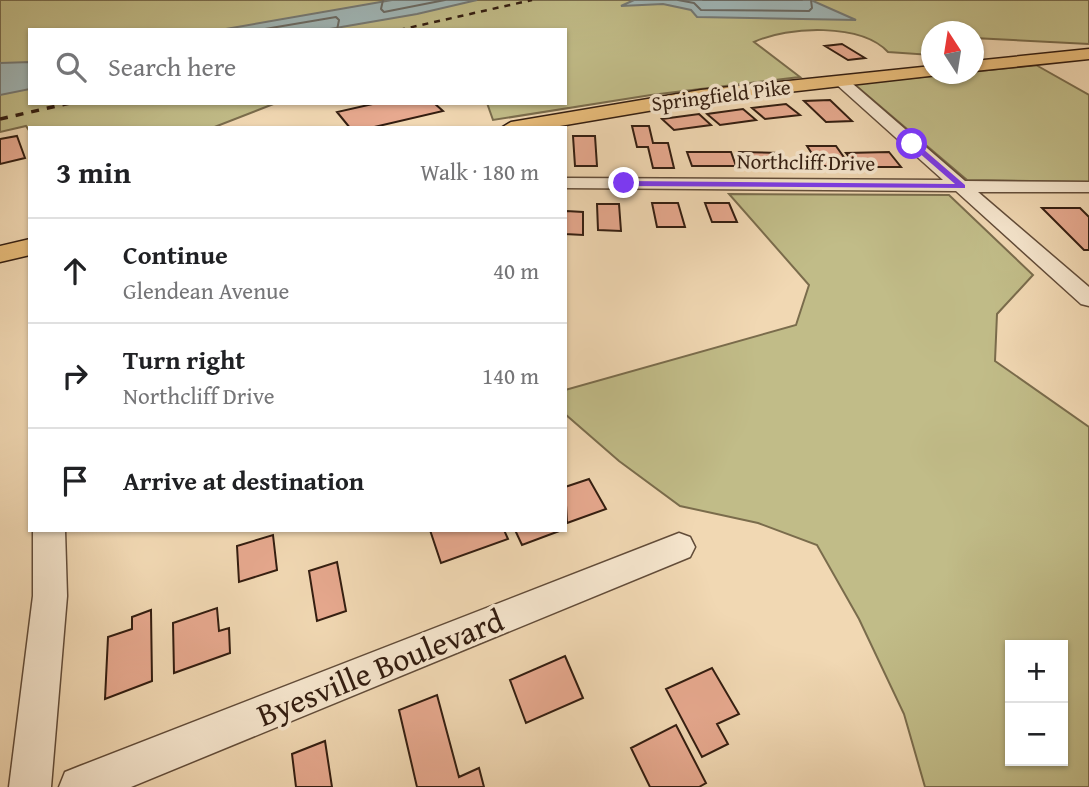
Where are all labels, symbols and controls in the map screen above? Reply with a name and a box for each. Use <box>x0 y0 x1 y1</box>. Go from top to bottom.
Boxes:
north arrow <box>921 21 984 84</box>
search box <box>28 28 567 105</box>
text: Search here <box>108 47 236 86</box>
icon: search <box>52 48 90 86</box>
street label: Springfield Pike <box>650 71 792 119</box>
route start <box>896 128 927 159</box>
street label: Northcliff Drive <box>737 145 876 179</box>
text: 3 min <box>56 150 131 194</box>
text: Walk · 180 m <box>420 155 539 188</box>
route end <box>608 167 639 198</box>
text: Continue <box>123 235 228 274</box>
icon: ahead <box>56 252 94 290</box>
text: 40 m <box>493 254 539 287</box>
text: Glendean Avenue <box>123 274 289 307</box>
text: Turn right <box>123 340 245 379</box>
icon: right <box>56 357 94 395</box>
text: 140 m <box>482 359 539 392</box>
text: Northcliff Drive <box>123 379 274 412</box>
text: Arrive at destination <box>123 461 364 500</box>
icon: arrive <box>56 462 94 500</box>
street label: Byesville Boulevard <box>250 596 510 738</box>
map controls <box>1005 640 1068 766</box>
button: + <box>1005 640 1068 703</box>
button: − <box>1005 703 1068 766</box>

